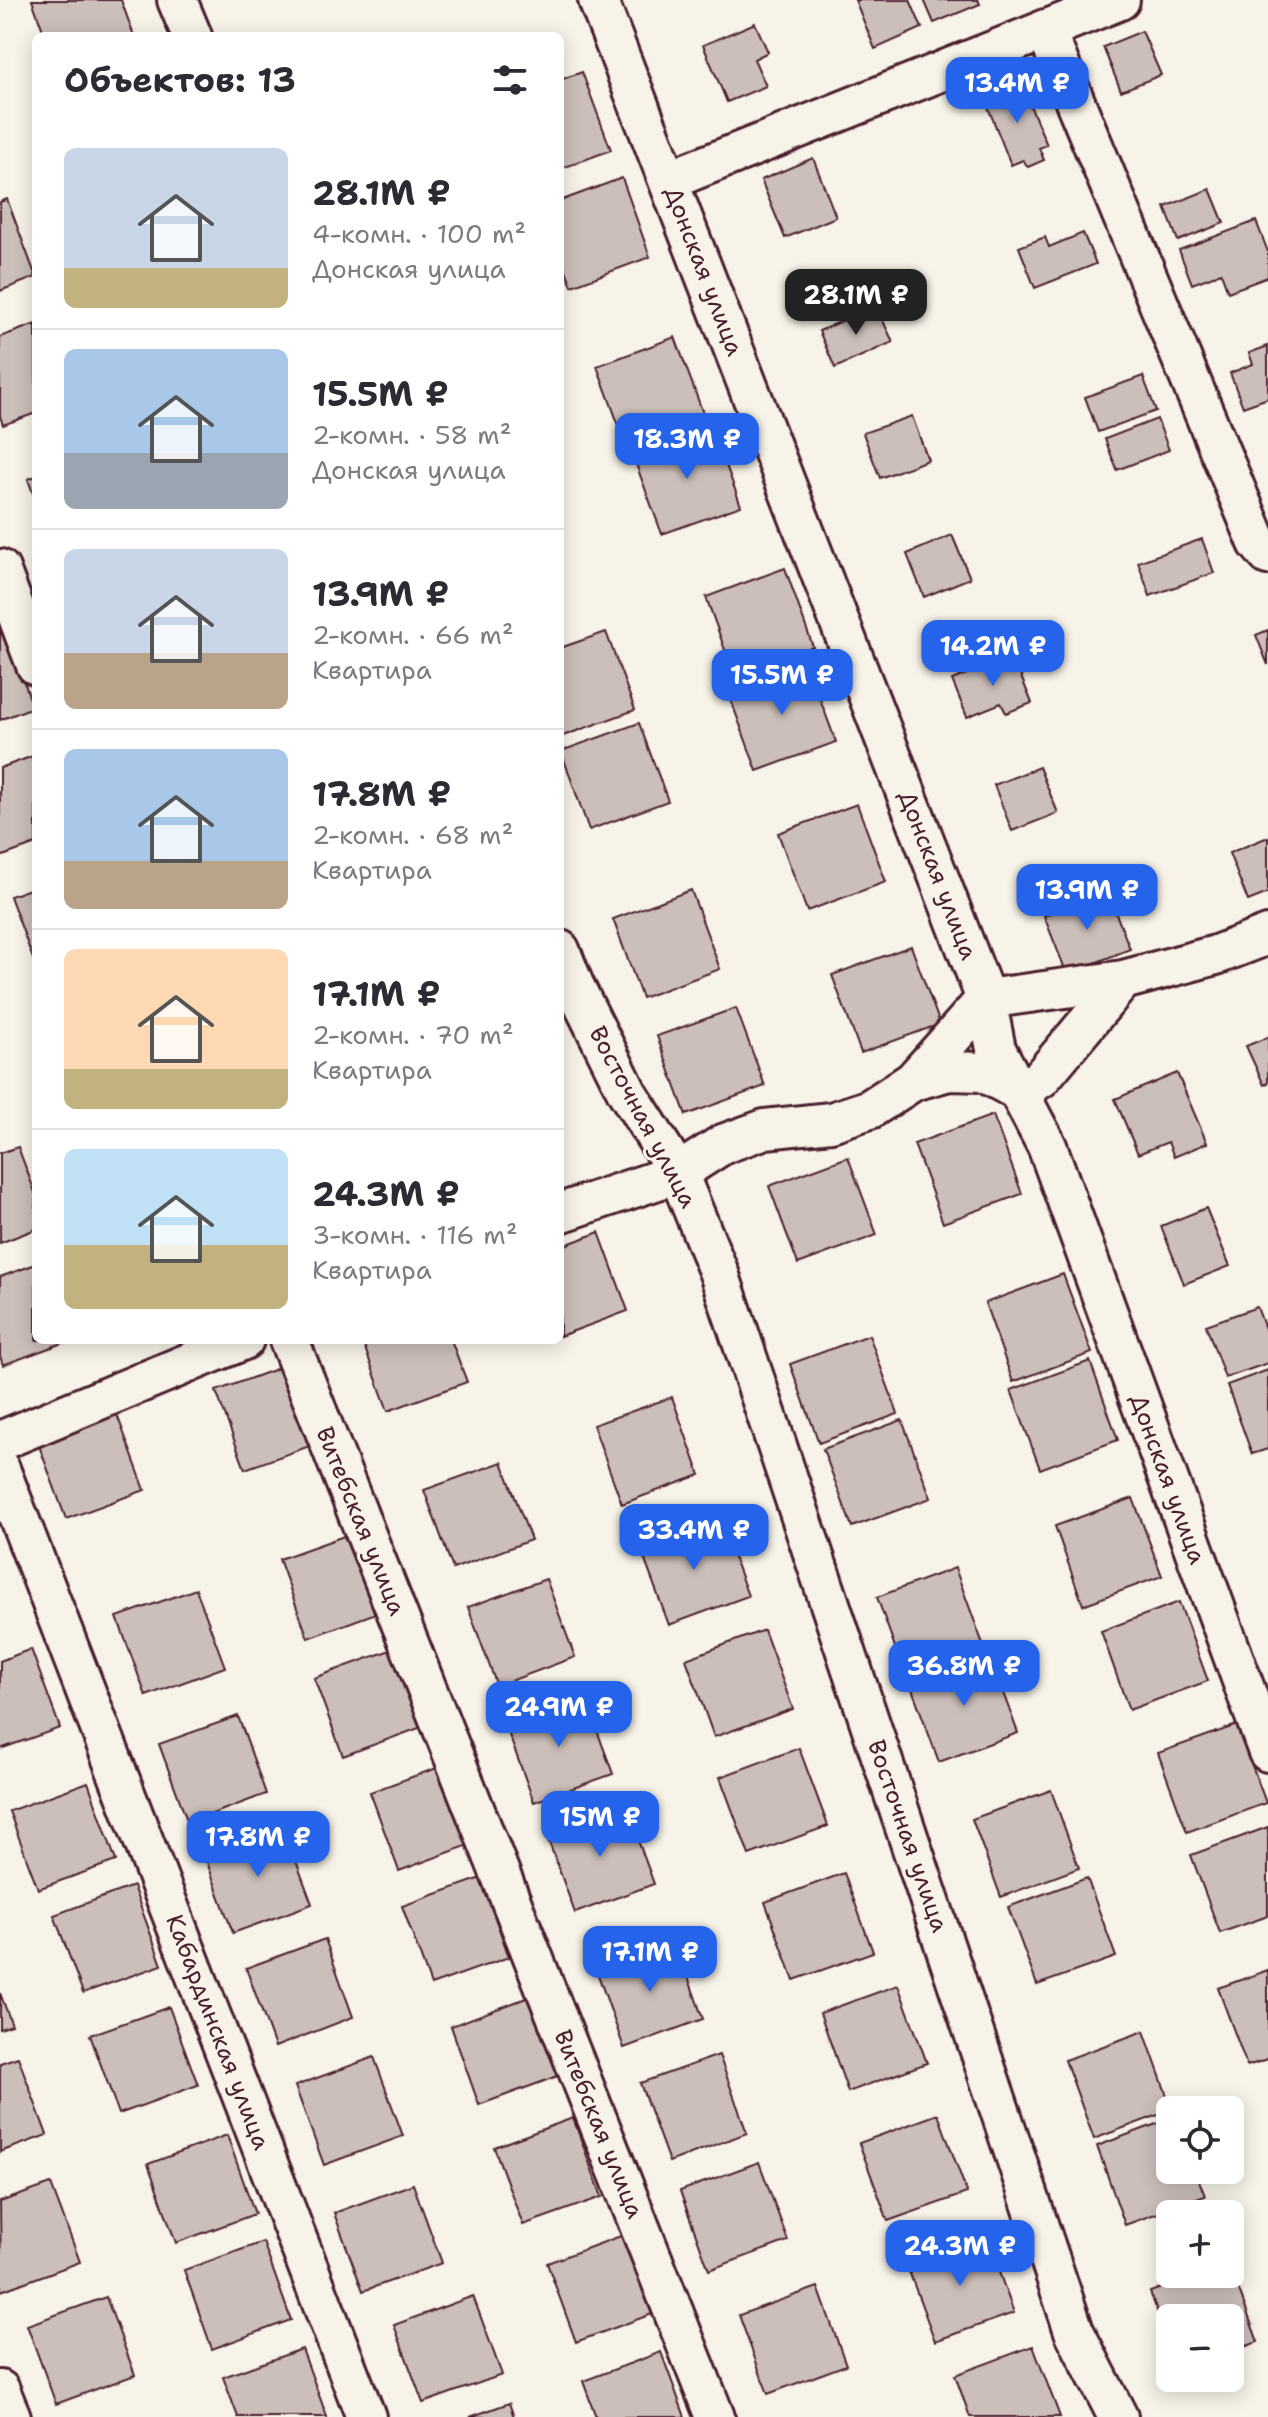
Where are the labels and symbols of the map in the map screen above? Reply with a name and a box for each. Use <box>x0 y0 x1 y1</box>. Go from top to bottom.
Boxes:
pin: 13.4M ₽ <box>943 57 1091 125</box>
street label: Донская улица <box>657 182 751 360</box>
pin: 28.1M ₽ <box>782 269 930 337</box>
pin: 18.3M ₽ <box>613 413 761 481</box>
pin: 14.2M ₽ <box>919 620 1067 688</box>
pin: 15.5M ₽ <box>708 649 856 717</box>
street label: Донская улица <box>891 786 985 964</box>
pin: 13.9M ₽ <box>1013 864 1161 932</box>
street label: Восточная улица <box>582 1021 704 1214</box>
street label: Донская улица <box>1122 1389 1214 1569</box>
street label: Витебская улица <box>309 1422 413 1620</box>
pin: 33.4M ₽ <box>620 1504 768 1572</box>
pin: 36.8M ₽ <box>890 1640 1038 1708</box>
pin: 24.9M ₽ <box>485 1681 633 1749</box>
street label: Восточная улица <box>860 1736 956 1937</box>
pin: 15M ₽ <box>544 1791 656 1859</box>
pin: 17.8M ₽ <box>184 1811 332 1879</box>
street label: Кабардинская улица <box>158 1910 278 2154</box>
pin: 17.1M ₽ <box>576 1926 724 1994</box>
street label: Витебская улица <box>547 2025 651 2223</box>
pin: 24.3M ₽ <box>886 2220 1034 2288</box>

